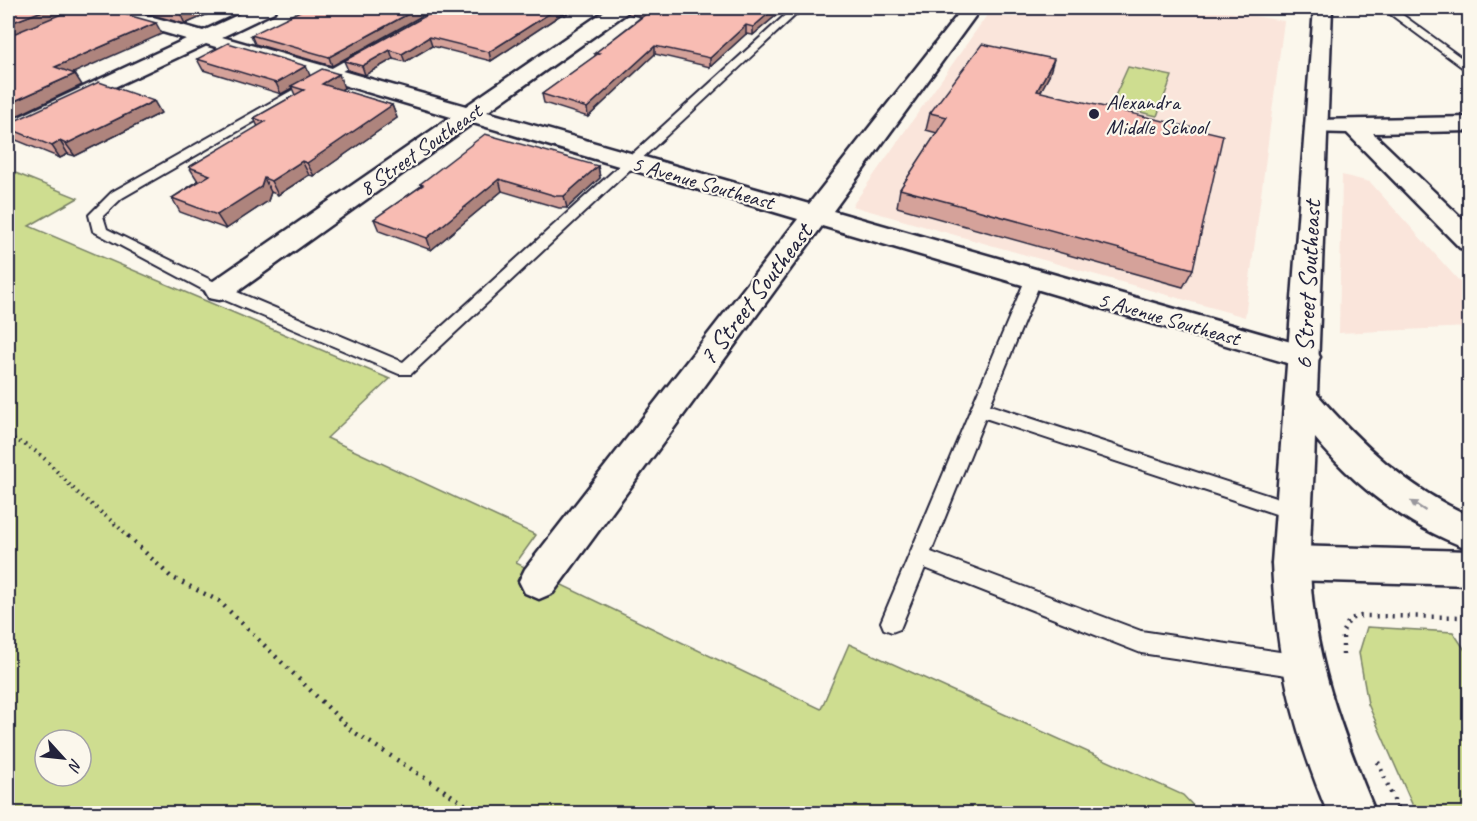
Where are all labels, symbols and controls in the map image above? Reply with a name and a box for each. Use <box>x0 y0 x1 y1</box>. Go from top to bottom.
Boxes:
place label: Alexandra Middle School <box>1106 88 1211 141</box>
street label: 8 Street Southeast <box>354 96 490 202</box>
marker: Alexandra Middle School <box>1087 107 1101 121</box>
street label: 5 Avenue Southeast <box>629 149 780 217</box>
street label: 6 Street Southeast <box>1287 197 1329 370</box>
street label: 7 Street Southeast <box>691 215 821 372</box>
street label: 5 Avenue Southeast <box>1095 285 1246 353</box>
one-way arrow <box>1410 500 1426 511</box>
north arrow <box>33 728 93 788</box>
text: N <box>63 755 87 776</box>

